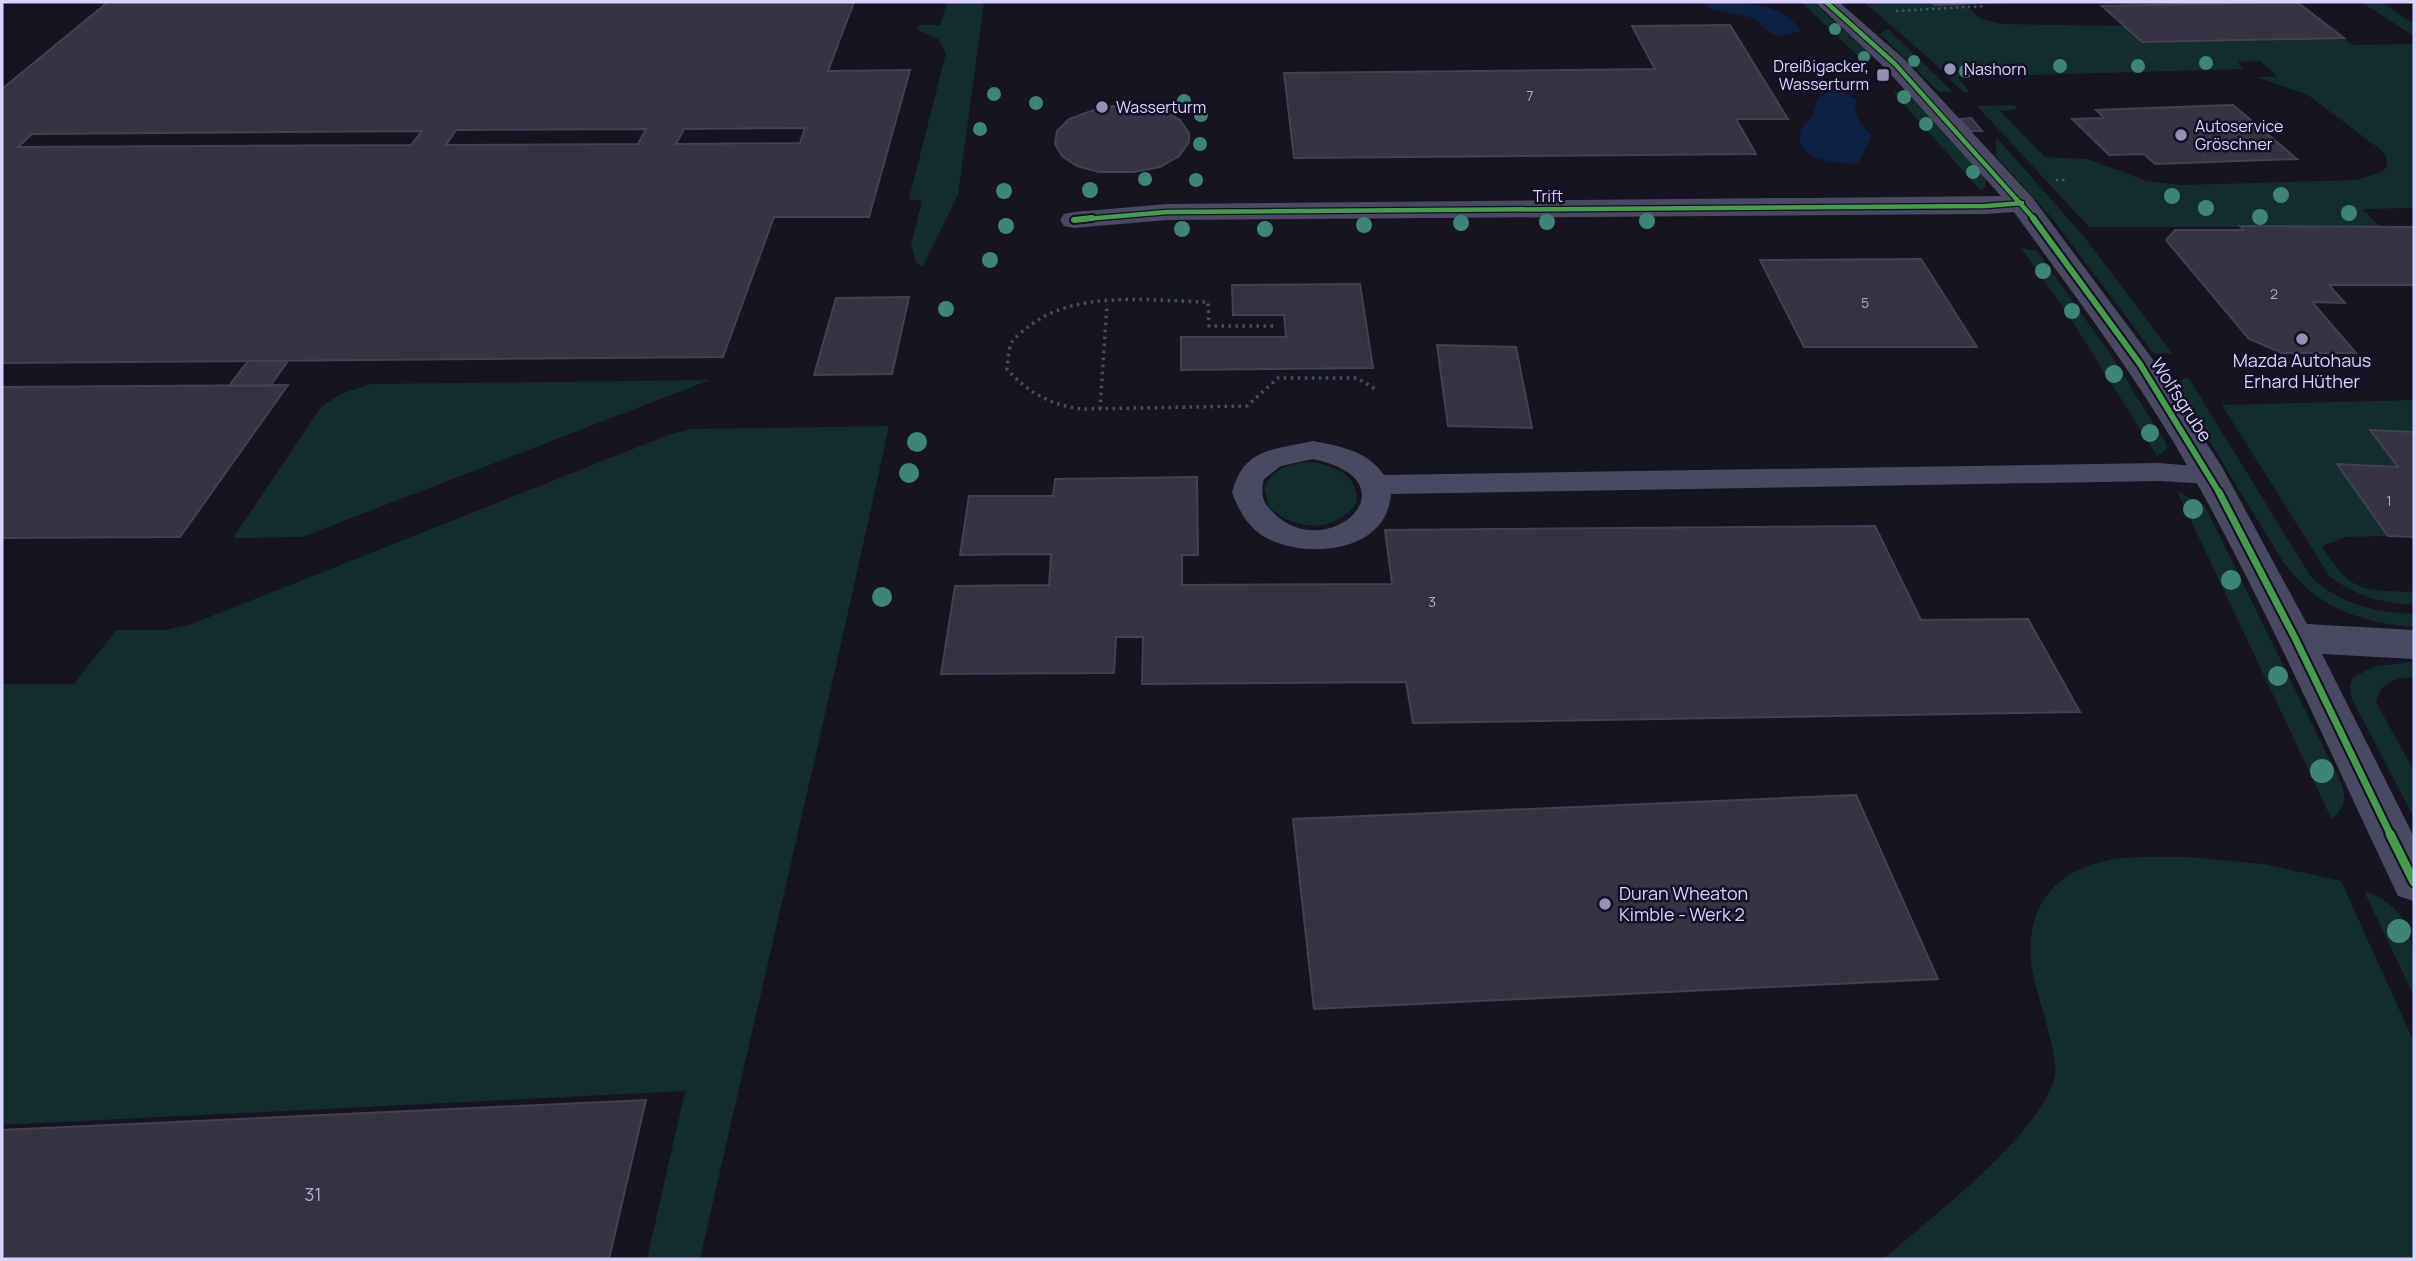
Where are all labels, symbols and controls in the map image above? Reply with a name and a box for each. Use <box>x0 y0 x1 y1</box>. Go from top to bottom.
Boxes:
place label: Dreißigacker, Wasserturm <box>1773 55 1869 95</box>
place label: Nashorn <box>1964 58 2026 80</box>
marker: Nashorn <box>1942 61 1958 77</box>
marker: Dreißigacker, Wasserturm <box>1875 67 1891 83</box>
house number: 7 <box>1526 86 1534 105</box>
place label: Wasserturm <box>1116 96 1206 118</box>
marker: Wasserturm <box>1094 99 1110 115</box>
place label: Autoservice Gröschner <box>2195 115 2283 155</box>
marker: Autoservice Gröschner <box>2173 127 2189 143</box>
street label: Trift <box>1533 185 1563 207</box>
house number: 2 <box>2270 284 2278 303</box>
house number: 5 <box>1861 293 1869 312</box>
marker: Mazda Autohaus Erhard Hüther <box>2294 331 2310 347</box>
place label: Mazda Autohaus Erhard Hüther <box>2233 348 2371 393</box>
street label: Wolfsgrube <box>2146 353 2218 446</box>
house number: 1 <box>2386 491 2392 510</box>
house number: 3 <box>1428 592 1436 611</box>
place label: Duran Wheaton Kimble - Werk 2 <box>1619 881 1748 926</box>
marker: Duran Wheaton Kimble - Werk 2 <box>1597 896 1613 912</box>
house number: 31 <box>305 1182 321 1206</box>

